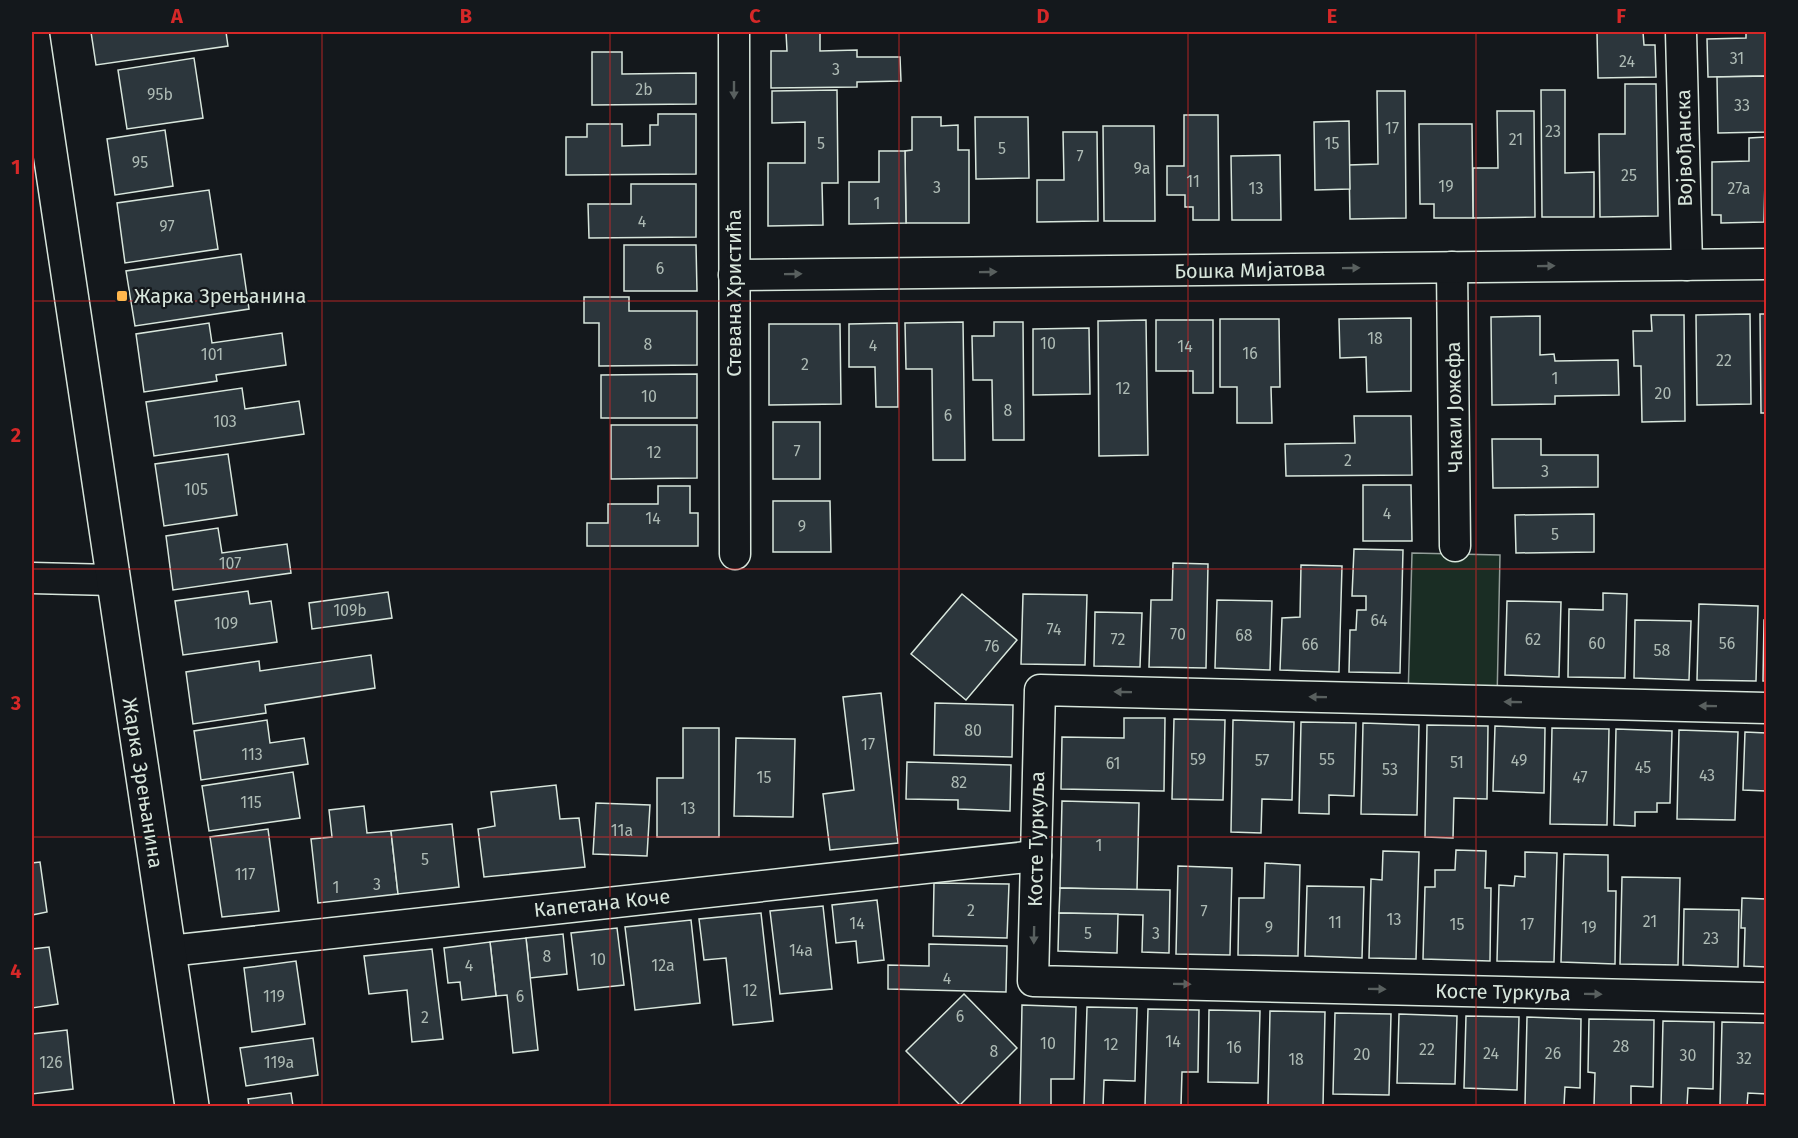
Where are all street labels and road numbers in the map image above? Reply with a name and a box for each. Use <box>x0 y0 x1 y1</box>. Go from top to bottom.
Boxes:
street label: Војвођанска <box>1671 89 1697 207</box>
street label: Стевана Христића <box>722 209 746 377</box>
street label: Бошка Мијатова <box>1174 257 1326 283</box>
street label: Чакаи Јожефа <box>1441 341 1467 473</box>
street label: Жарка Зрењанина <box>118 696 168 870</box>
street label: Косте Туркуља <box>1023 771 1049 907</box>
street label: Капетана Коче <box>533 884 671 922</box>
street label: Косте Туркуља <box>1435 979 1571 1005</box>

